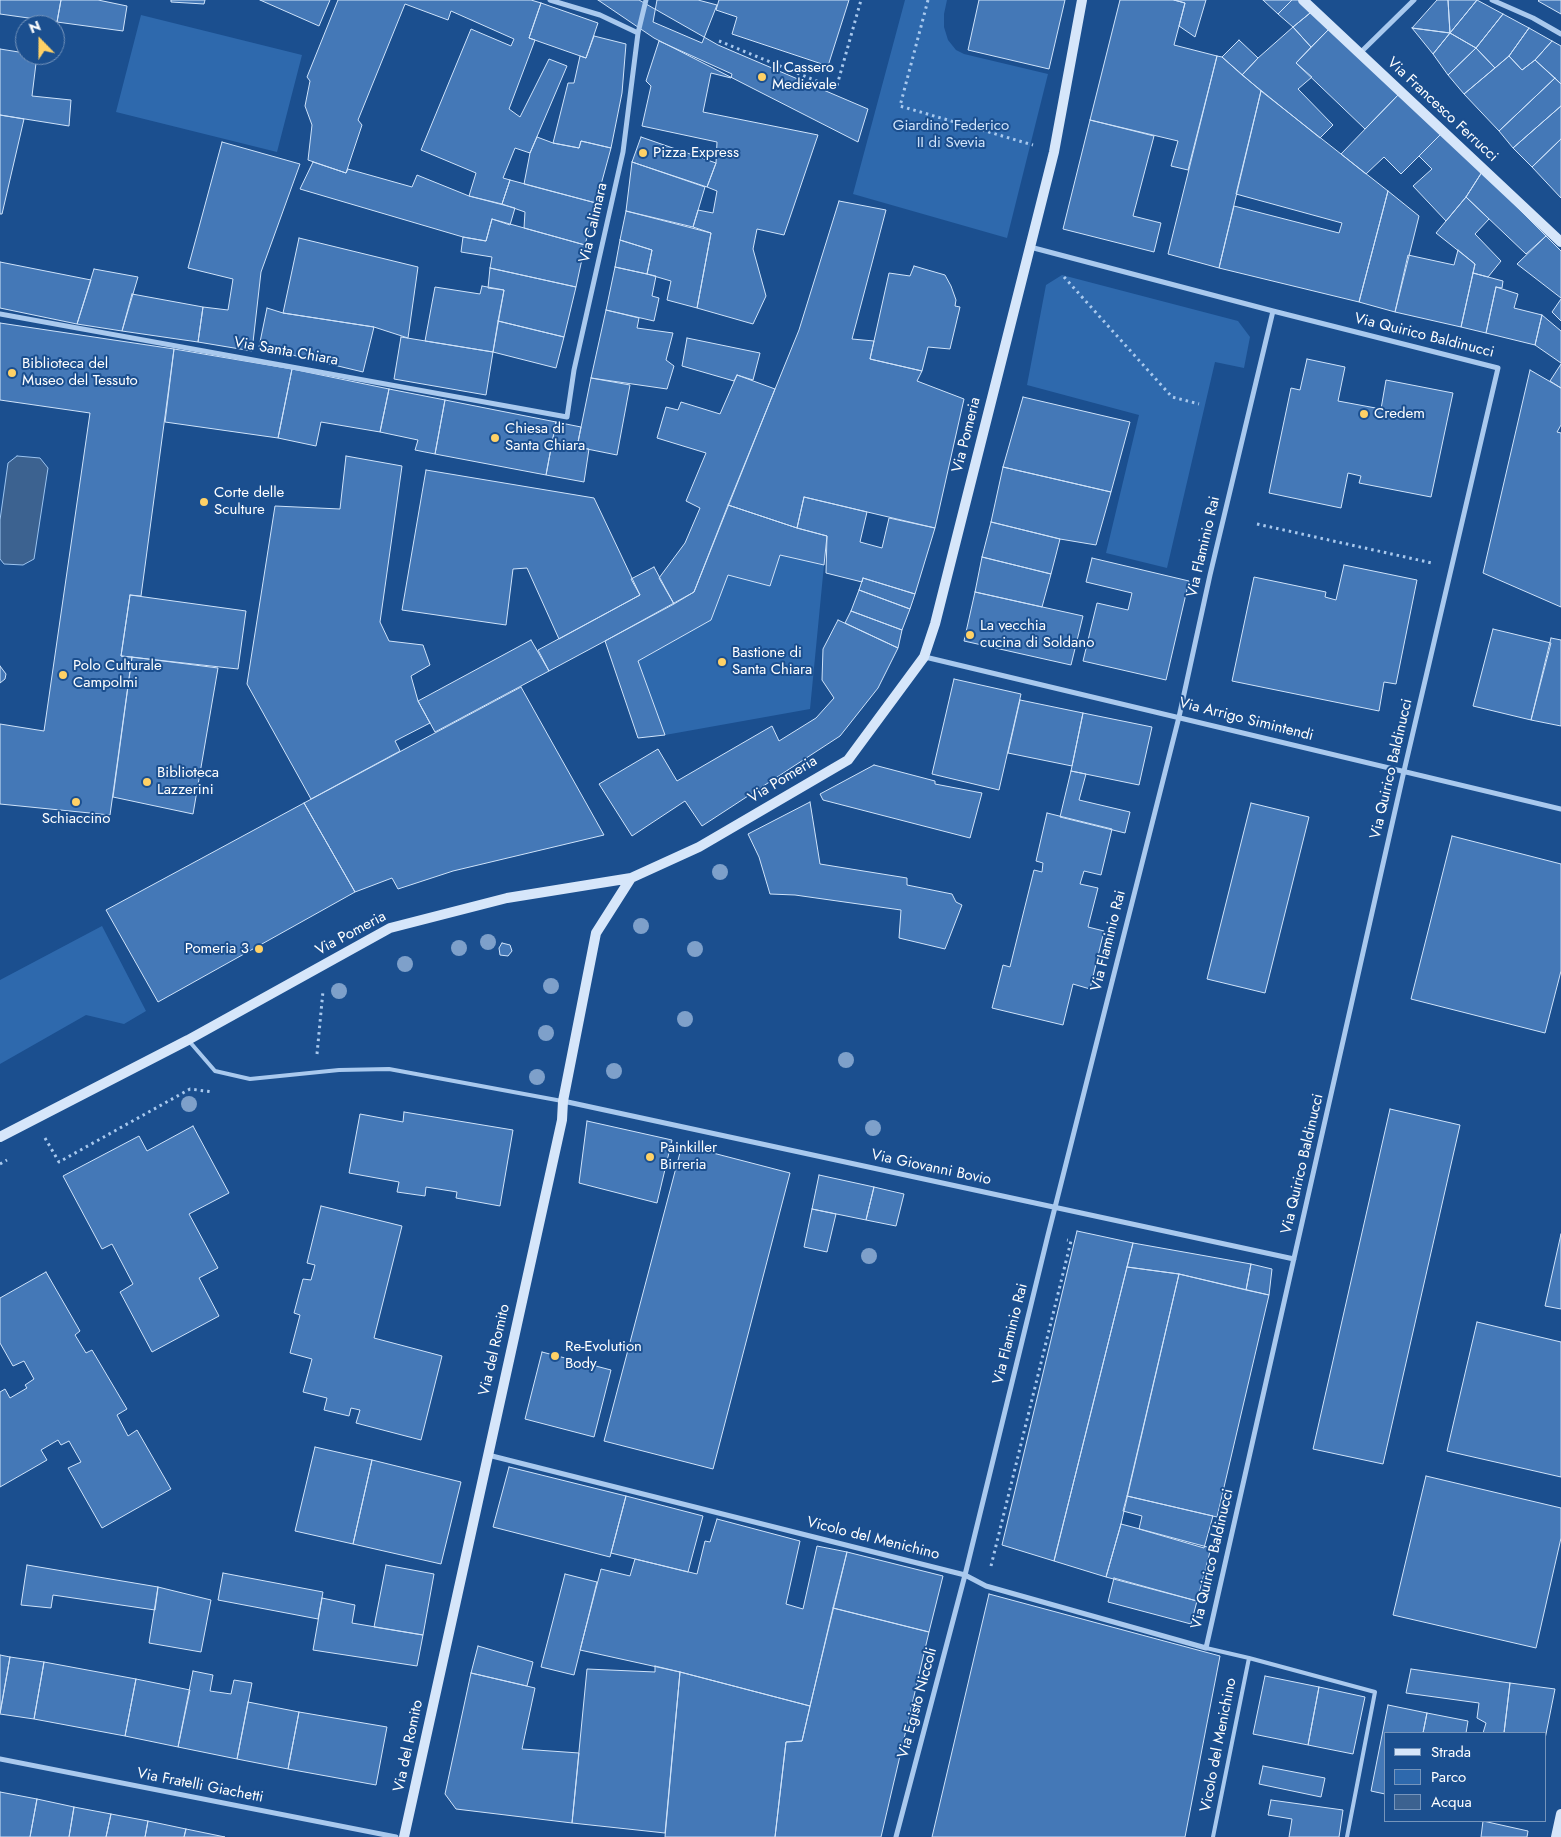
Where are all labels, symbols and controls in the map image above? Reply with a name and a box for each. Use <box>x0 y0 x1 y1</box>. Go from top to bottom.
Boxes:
north arrow <box>15 15 65 65</box>
text: N <box>26 16 44 38</box>
street label: Via Francesco Ferrucci <box>1383 54 1501 166</box>
place label: Il Cassero Medievale <box>772 59 837 94</box>
marker: Il Cassero Medievale <box>756 71 768 83</box>
park label: Giardino Federico II di Svevia <box>893 117 1009 152</box>
place label: Pizza Express <box>653 144 739 162</box>
marker: Pizza Express <box>637 147 649 159</box>
street label: Via Calimara <box>576 181 612 265</box>
street label: Via Quirico Baldinucci <box>1352 310 1496 362</box>
street label: Via Santa Chiara <box>232 334 340 370</box>
place label: Biblioteca del Museo del Tessuto <box>22 355 138 390</box>
marker: Biblioteca del Museo del Tessuto <box>6 367 18 379</box>
street label: Via Pomeria <box>949 395 985 475</box>
place label: Credem <box>1374 405 1425 423</box>
marker: Credem <box>1358 408 1370 420</box>
place label: Chiesa di Santa Chiara <box>505 420 585 455</box>
marker: Chiesa di Santa Chiara <box>489 432 501 444</box>
place label: Corte delle Sculture <box>214 484 284 519</box>
street label: Via Flaminio Rai <box>1184 495 1224 599</box>
marker: Corte delle Sculture <box>198 496 210 508</box>
place label: La vecchia cucina di Soldano <box>980 617 1094 652</box>
marker: La vecchia cucina di Soldano <box>964 629 976 641</box>
place label: Bastione di Santa Chiara <box>732 644 812 679</box>
marker: Bastione di Santa Chiara <box>716 656 728 668</box>
place label: Polo Culturale Campolmi <box>73 657 162 692</box>
marker: Polo Culturale Campolmi <box>57 669 69 681</box>
street label: Via Arrigo Simintendi <box>1177 695 1315 745</box>
street label: Via Quirico Baldinucci <box>1367 697 1417 841</box>
street label: Via Pomeria <box>745 752 821 808</box>
place label: Biblioteca Lazzerini <box>157 764 219 799</box>
marker: Biblioteca Lazzerini <box>141 776 153 788</box>
marker: Schiaccino <box>70 796 82 808</box>
place label: Schiaccino <box>42 810 110 828</box>
street label: Via Flaminio Rai <box>1088 889 1130 993</box>
street label: Via Pomeria <box>313 908 389 960</box>
place label: Pomeria 3 <box>185 940 249 958</box>
marker: Pomeria 3 <box>253 943 265 955</box>
street label: Via Quirico Baldinucci <box>1278 1092 1328 1236</box>
place label: Painkiller Birreria <box>660 1139 717 1174</box>
street label: Via Giovanni Bovio <box>869 1147 993 1189</box>
marker: Painkiller Birreria <box>644 1151 656 1163</box>
street label: Via Flaminio Rai <box>990 1282 1032 1386</box>
street label: Via del Romito <box>476 1302 514 1398</box>
place label: Re-Evolution Body <box>565 1338 642 1373</box>
marker: Re-Evolution Body <box>549 1350 561 1362</box>
street label: Via Quirico Baldinucci <box>1188 1487 1238 1631</box>
street label: Vicolo del Menichino <box>805 1514 941 1564</box>
street label: Via Egisto Niccoli <box>895 1646 941 1760</box>
street label: Vicolo del Menichino <box>1197 1676 1241 1814</box>
street label: Via del Romito <box>390 1698 428 1794</box>
legend <box>1384 1732 1546 1822</box>
text: Strada <box>1431 1741 1471 1763</box>
street label: Via Fratelli Giachetti <box>135 1765 265 1807</box>
text: Parco <box>1431 1766 1466 1788</box>
text: Acqua <box>1431 1791 1472 1813</box>

